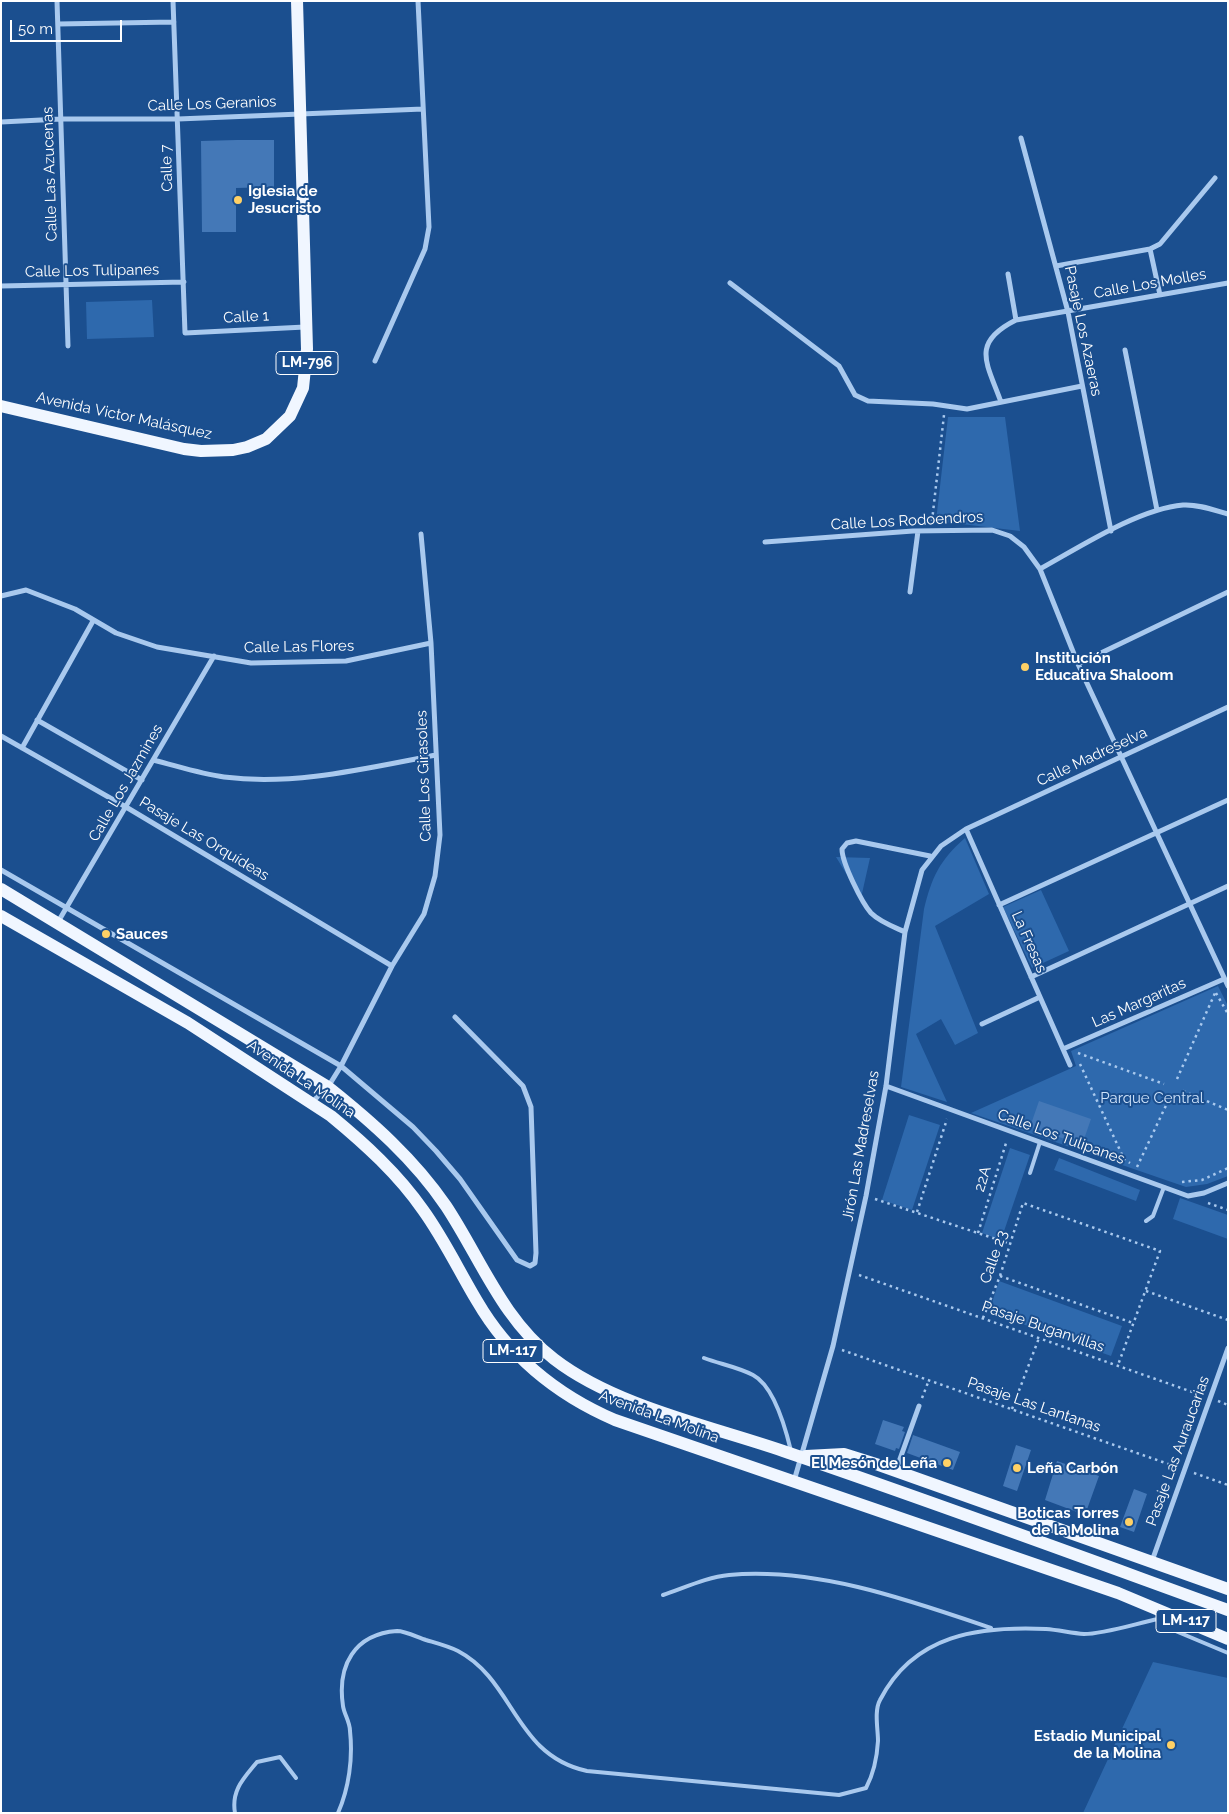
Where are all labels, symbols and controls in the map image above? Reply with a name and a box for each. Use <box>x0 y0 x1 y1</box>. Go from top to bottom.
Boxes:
scale bar <box>12 10 125 42</box>
text: 50 m <box>18 20 53 38</box>
street label: Calle Los Geranios <box>147 93 277 115</box>
street label: Calle Las Azucenas <box>39 106 61 242</box>
street label: Calle 7 <box>157 144 177 192</box>
place label: Iglesia de Jesucristo <box>248 182 321 217</box>
marker: Iglesia de Jesucristo <box>232 194 244 206</box>
street label: Calle Los Tulipanes <box>25 261 159 281</box>
street label: Pasaje Los Azaeras <box>1060 264 1106 398</box>
street label: Calle Los Molles <box>1092 265 1208 303</box>
street label: Calle 1 <box>223 307 269 327</box>
road number: LM-796 <box>276 352 338 374</box>
street label: Avenida Victor Malásquez <box>35 389 213 443</box>
street label: Calle Los Rodoendros <box>830 508 984 534</box>
street label: Calle Las Flores <box>244 637 354 657</box>
place label: Institución Educativa Shaloom <box>1035 649 1173 684</box>
marker: Institución Educativa Shaloom <box>1019 661 1031 673</box>
street label: Calle Los Girasoles <box>413 710 435 842</box>
street label: Calle Los Jazmines <box>85 721 167 845</box>
street label: Calle Madreselva <box>1034 724 1150 790</box>
street label: Pasaje Las Orquídeas <box>136 793 272 885</box>
street label: La Fresas <box>1007 908 1051 976</box>
place label: Sauces <box>116 925 168 943</box>
marker: Sauces <box>100 928 112 940</box>
street label: Las Margaritas <box>1089 974 1189 1032</box>
street label: Avenida La Molina <box>244 1036 358 1122</box>
street label: Jirón Las Madreselvas <box>839 1069 883 1223</box>
park label: Parque Central <box>1100 1089 1204 1107</box>
street label: Calle Los Tulipanes <box>995 1106 1127 1168</box>
street label: 22A <box>971 1164 995 1194</box>
street label: Calle 23 <box>977 1228 1011 1286</box>
street label: Pasaje Buganvillas <box>979 1298 1107 1356</box>
road number: LM-117 <box>483 1340 543 1362</box>
street label: Pasaje Las Auraucarias <box>1142 1373 1214 1529</box>
street label: Pasaje Las Lantanas <box>965 1374 1103 1436</box>
street label: Avenida La Molina <box>596 1387 722 1447</box>
place label: El Mesón de Leña <box>811 1454 937 1472</box>
marker: El Mesón de Leña <box>941 1457 953 1469</box>
place label: Leña Carbón <box>1027 1459 1118 1477</box>
marker: Leña Carbón <box>1011 1462 1023 1474</box>
place label: Boticas Torres de la Molina <box>1017 1504 1119 1539</box>
marker: Boticas Torres de la Molina <box>1123 1516 1135 1528</box>
road number: LM-117 <box>1156 1610 1216 1632</box>
place label: Estadio Municipal de la Molina <box>1034 1727 1161 1762</box>
marker: Estadio Municipal de la Molina <box>1165 1739 1177 1751</box>

